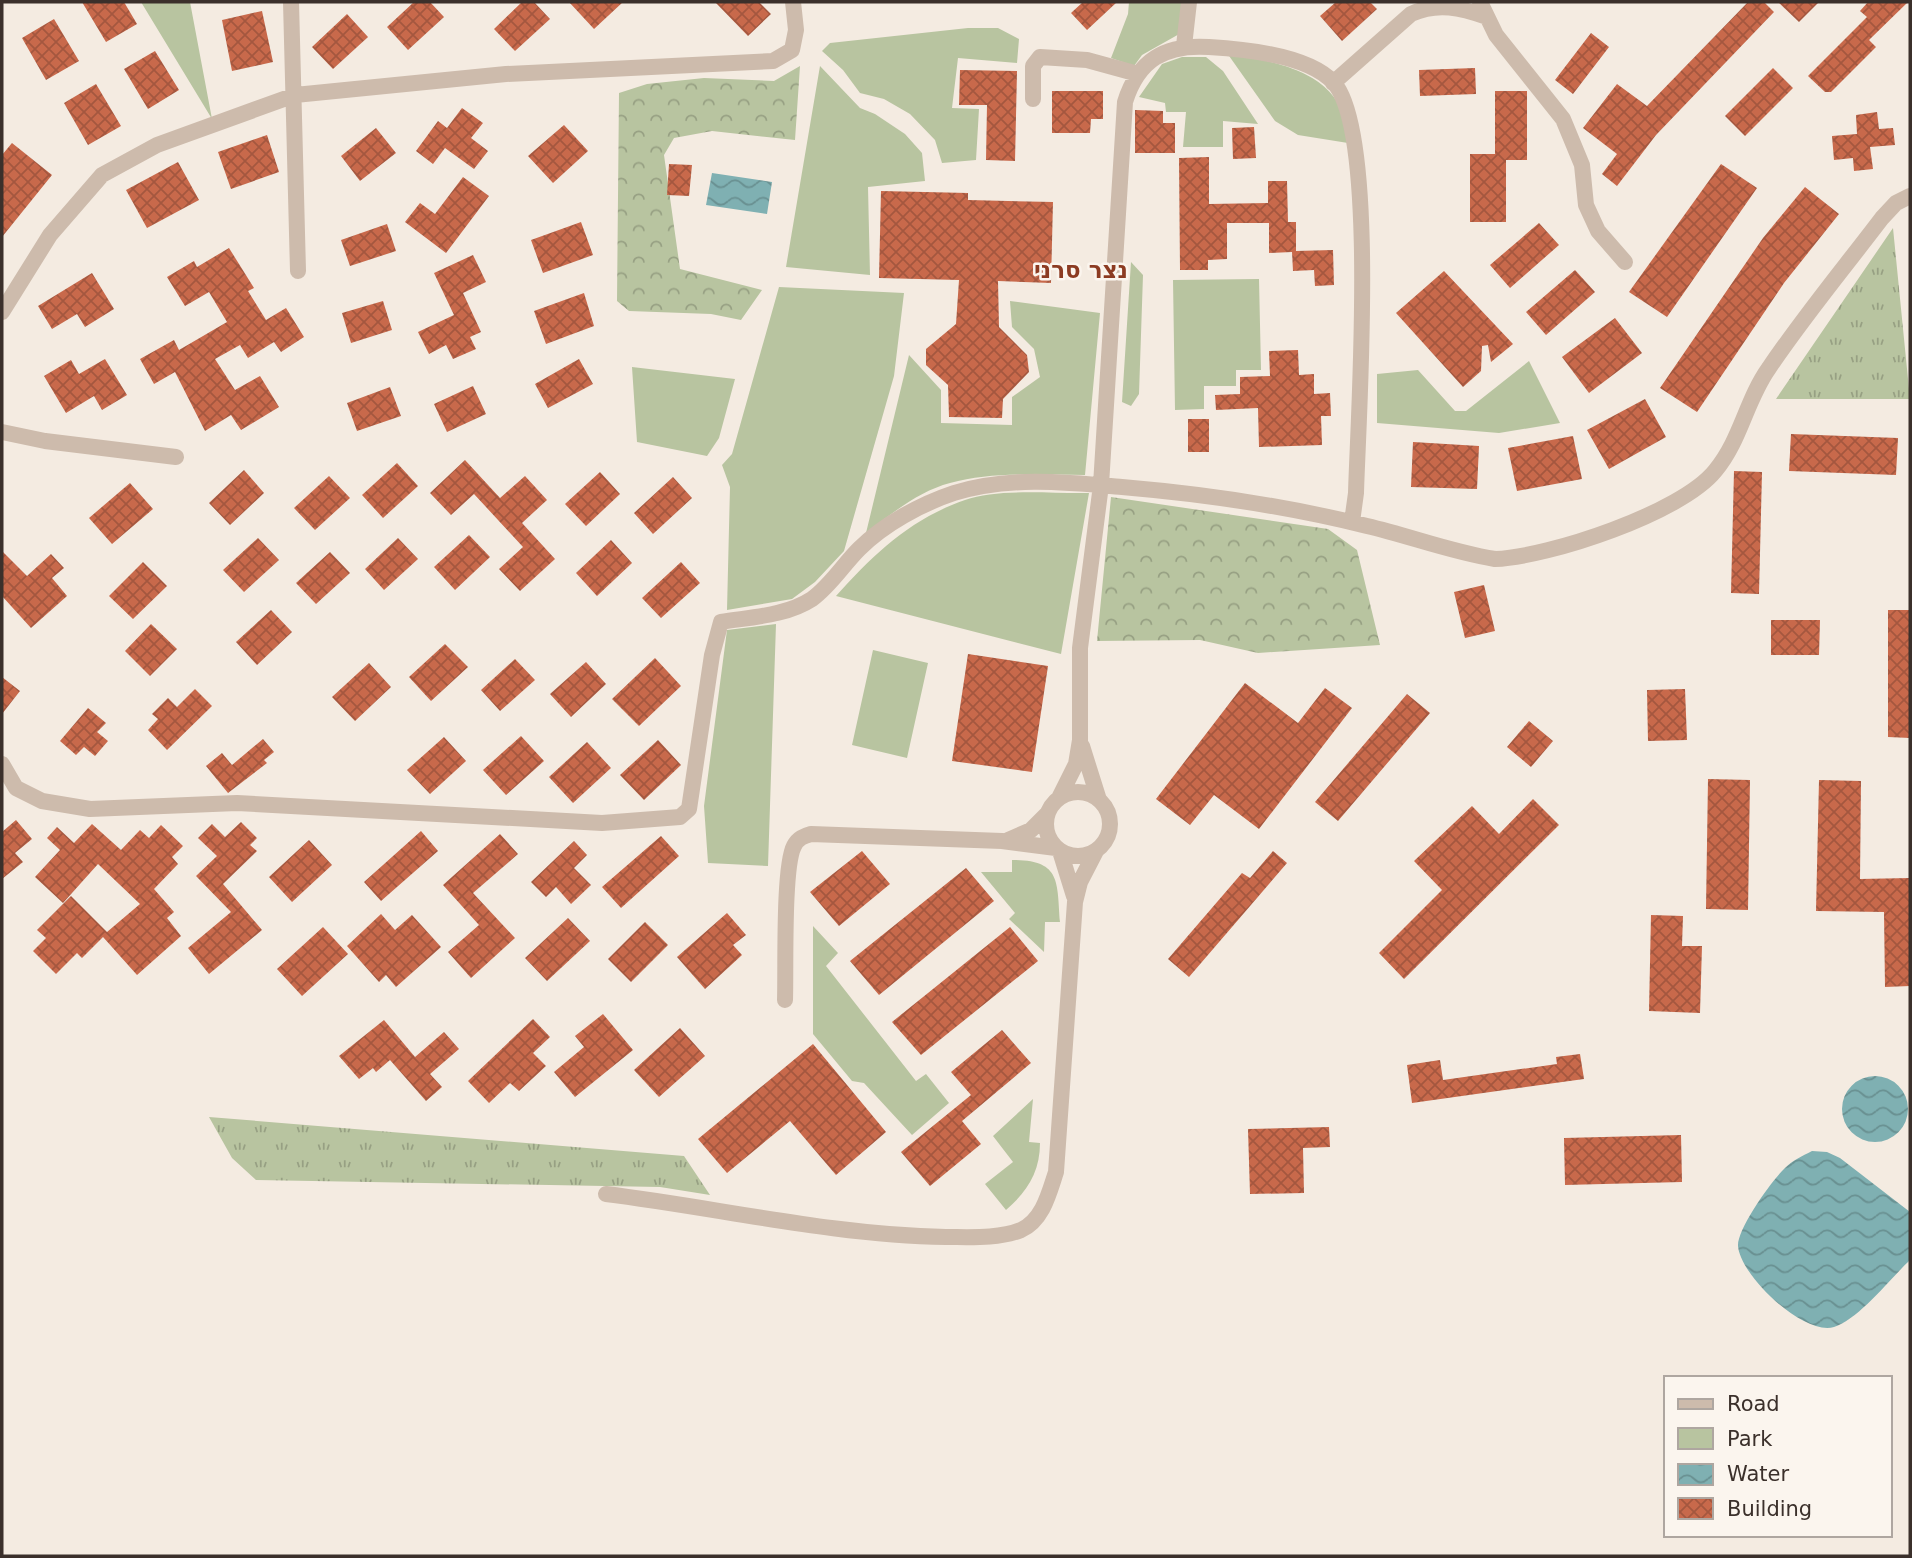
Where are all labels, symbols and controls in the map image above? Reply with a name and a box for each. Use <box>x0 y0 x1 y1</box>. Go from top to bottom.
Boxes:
district label: נצר סרני <box>1034 257 1128 283</box>
legend <box>1664 1376 1891 1537</box>
text: Road <box>1727 1392 1780 1416</box>
text: Park <box>1727 1427 1773 1451</box>
text: Water <box>1727 1462 1789 1486</box>
text: Building <box>1727 1497 1812 1521</box>

